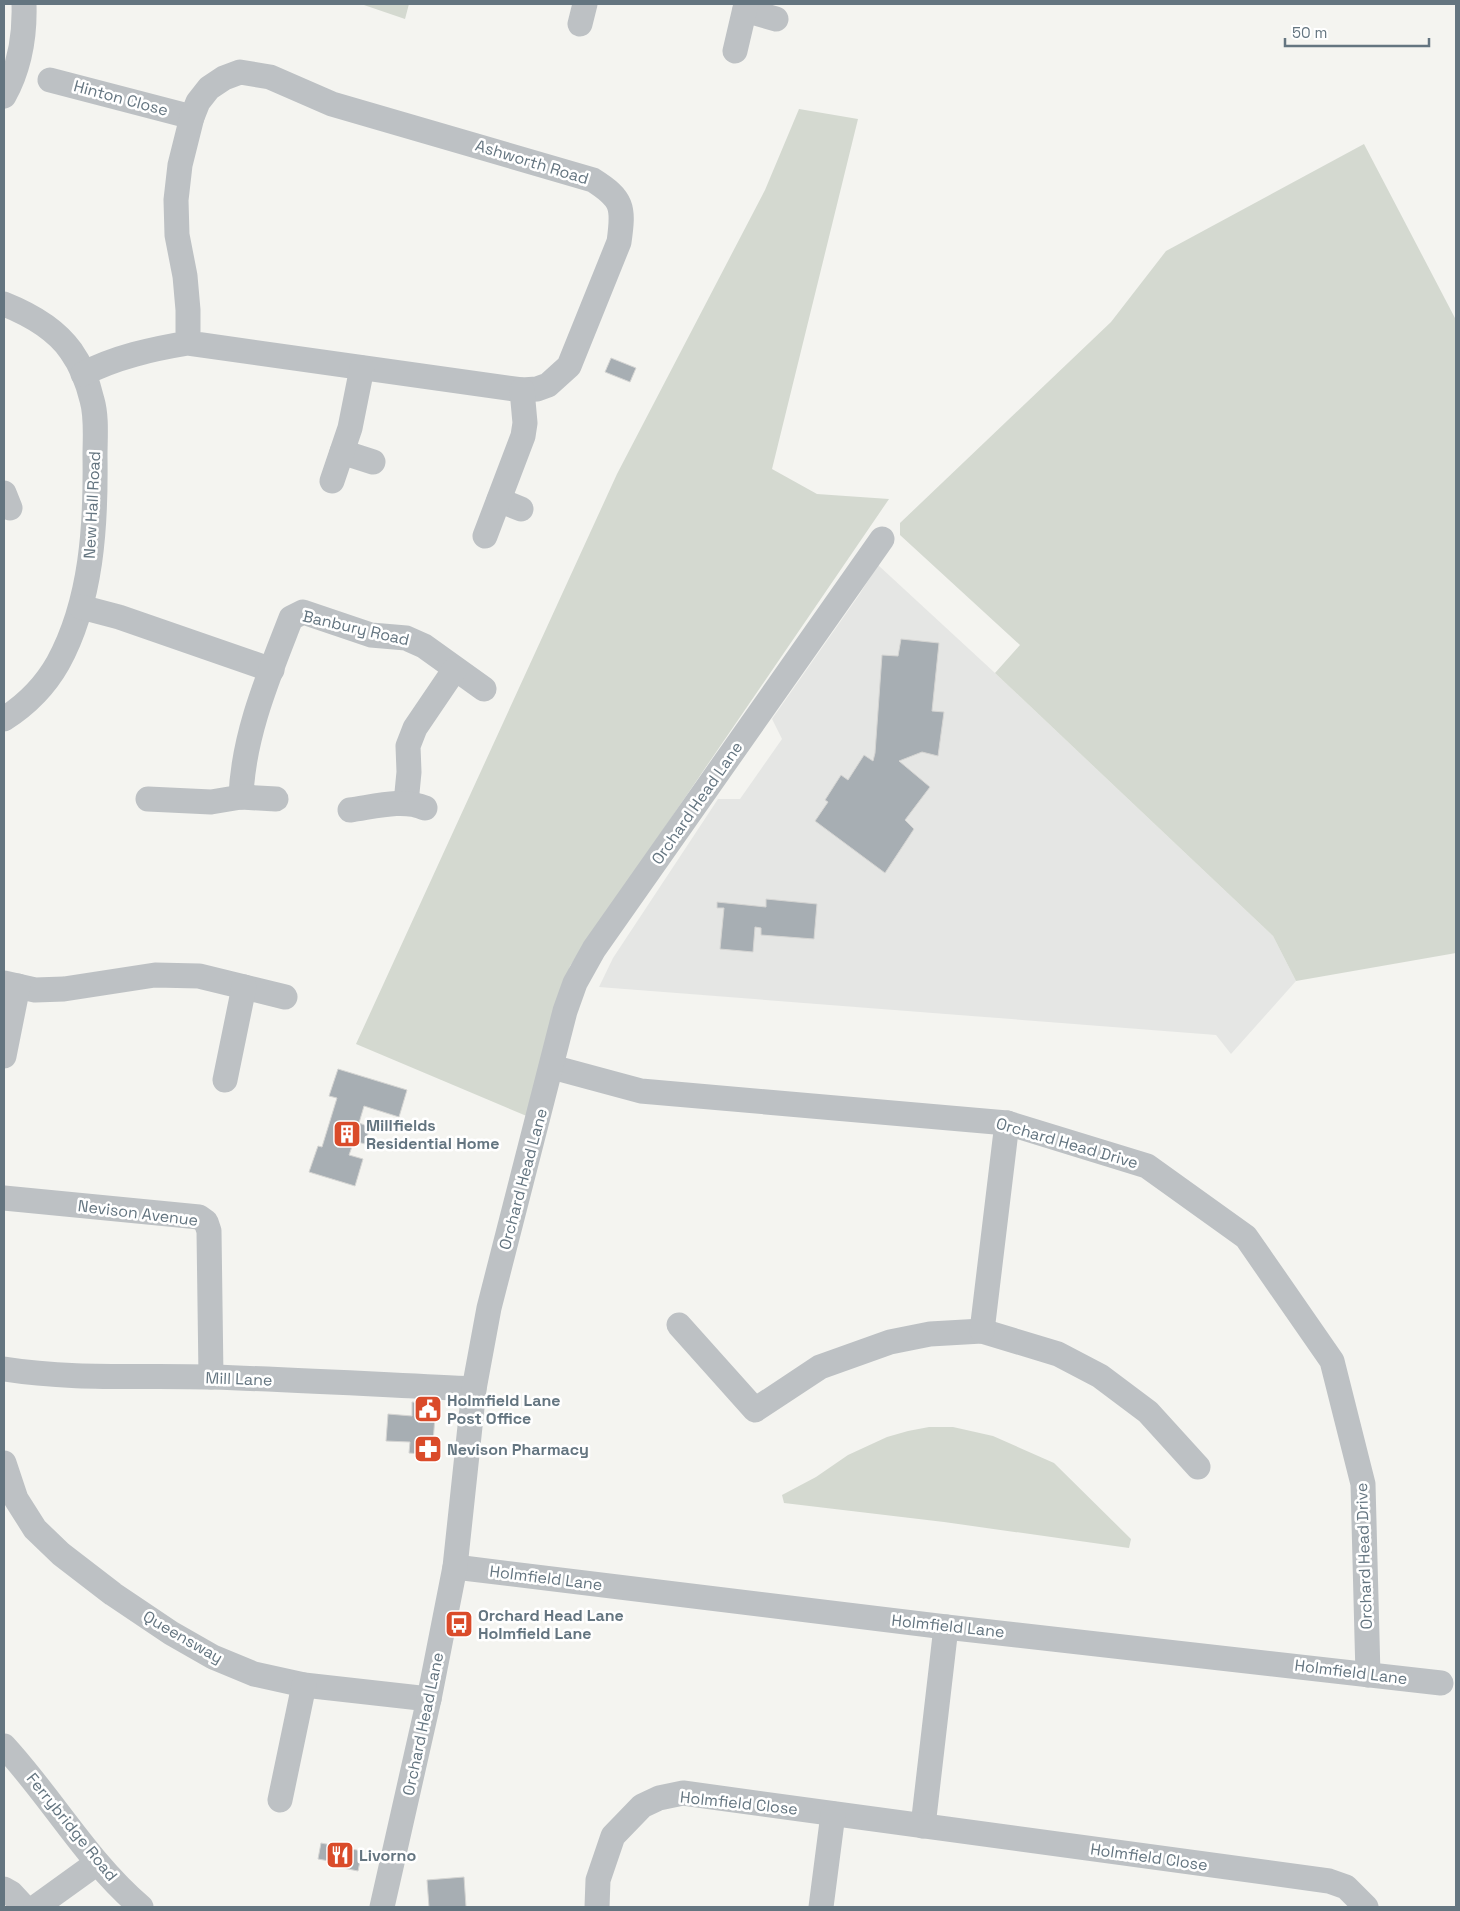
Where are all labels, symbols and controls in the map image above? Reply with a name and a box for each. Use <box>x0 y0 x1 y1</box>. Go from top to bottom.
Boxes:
scale bar <box>1285 15 1429 47</box>
text: 50 m <box>1292 23 1327 42</box>
street label: Hinton Close <box>71 75 171 121</box>
street label: Ashworth Road <box>473 135 591 189</box>
street label: New Hall Road <box>79 451 105 559</box>
street label: Banbury Road <box>301 606 411 650</box>
street label: Orchard Head Lane <box>647 737 747 869</box>
street label: Orchard Head Lane <box>494 1106 552 1252</box>
street label: Orchard Head Drive <box>994 1113 1140 1173</box>
place label: Millfields Residential Home <box>366 1115 499 1154</box>
building icon: Millfields Residential Home <box>332 1119 362 1149</box>
street label: Nevison Avenue <box>77 1195 199 1231</box>
street label: Mill Lane <box>205 1367 273 1391</box>
place label: Holmfield Lane Post Office <box>447 1390 561 1429</box>
public building icon: Holmfield Lane Post Office <box>413 1394 443 1424</box>
pharmacy icon: Nevison Pharmacy <box>413 1434 443 1464</box>
place label: Nevison Pharmacy <box>447 1439 589 1460</box>
street label: Orchard Head Drive <box>1351 1482 1377 1630</box>
street label: Holmfield Lane <box>488 1561 604 1595</box>
place label: Orchard Head Lane Holmfield Lane <box>478 1605 624 1644</box>
street label: Queensway <box>139 1606 227 1668</box>
bus stop icon: Orchard Head Lane Holmfield Lane <box>444 1609 474 1639</box>
street label: Holmfield Lane <box>890 1610 1006 1642</box>
street label: Orchard Head Lane <box>398 1651 448 1797</box>
street label: Holmfield Lane <box>1293 1655 1409 1689</box>
street label: Ferrybridge Road <box>22 1768 122 1886</box>
street label: Holmfield Close <box>679 1786 799 1820</box>
street label: Holmfield Close <box>1089 1838 1209 1876</box>
restaurant icon: Livorno <box>325 1840 355 1870</box>
place label: Livorno <box>359 1845 416 1866</box>

